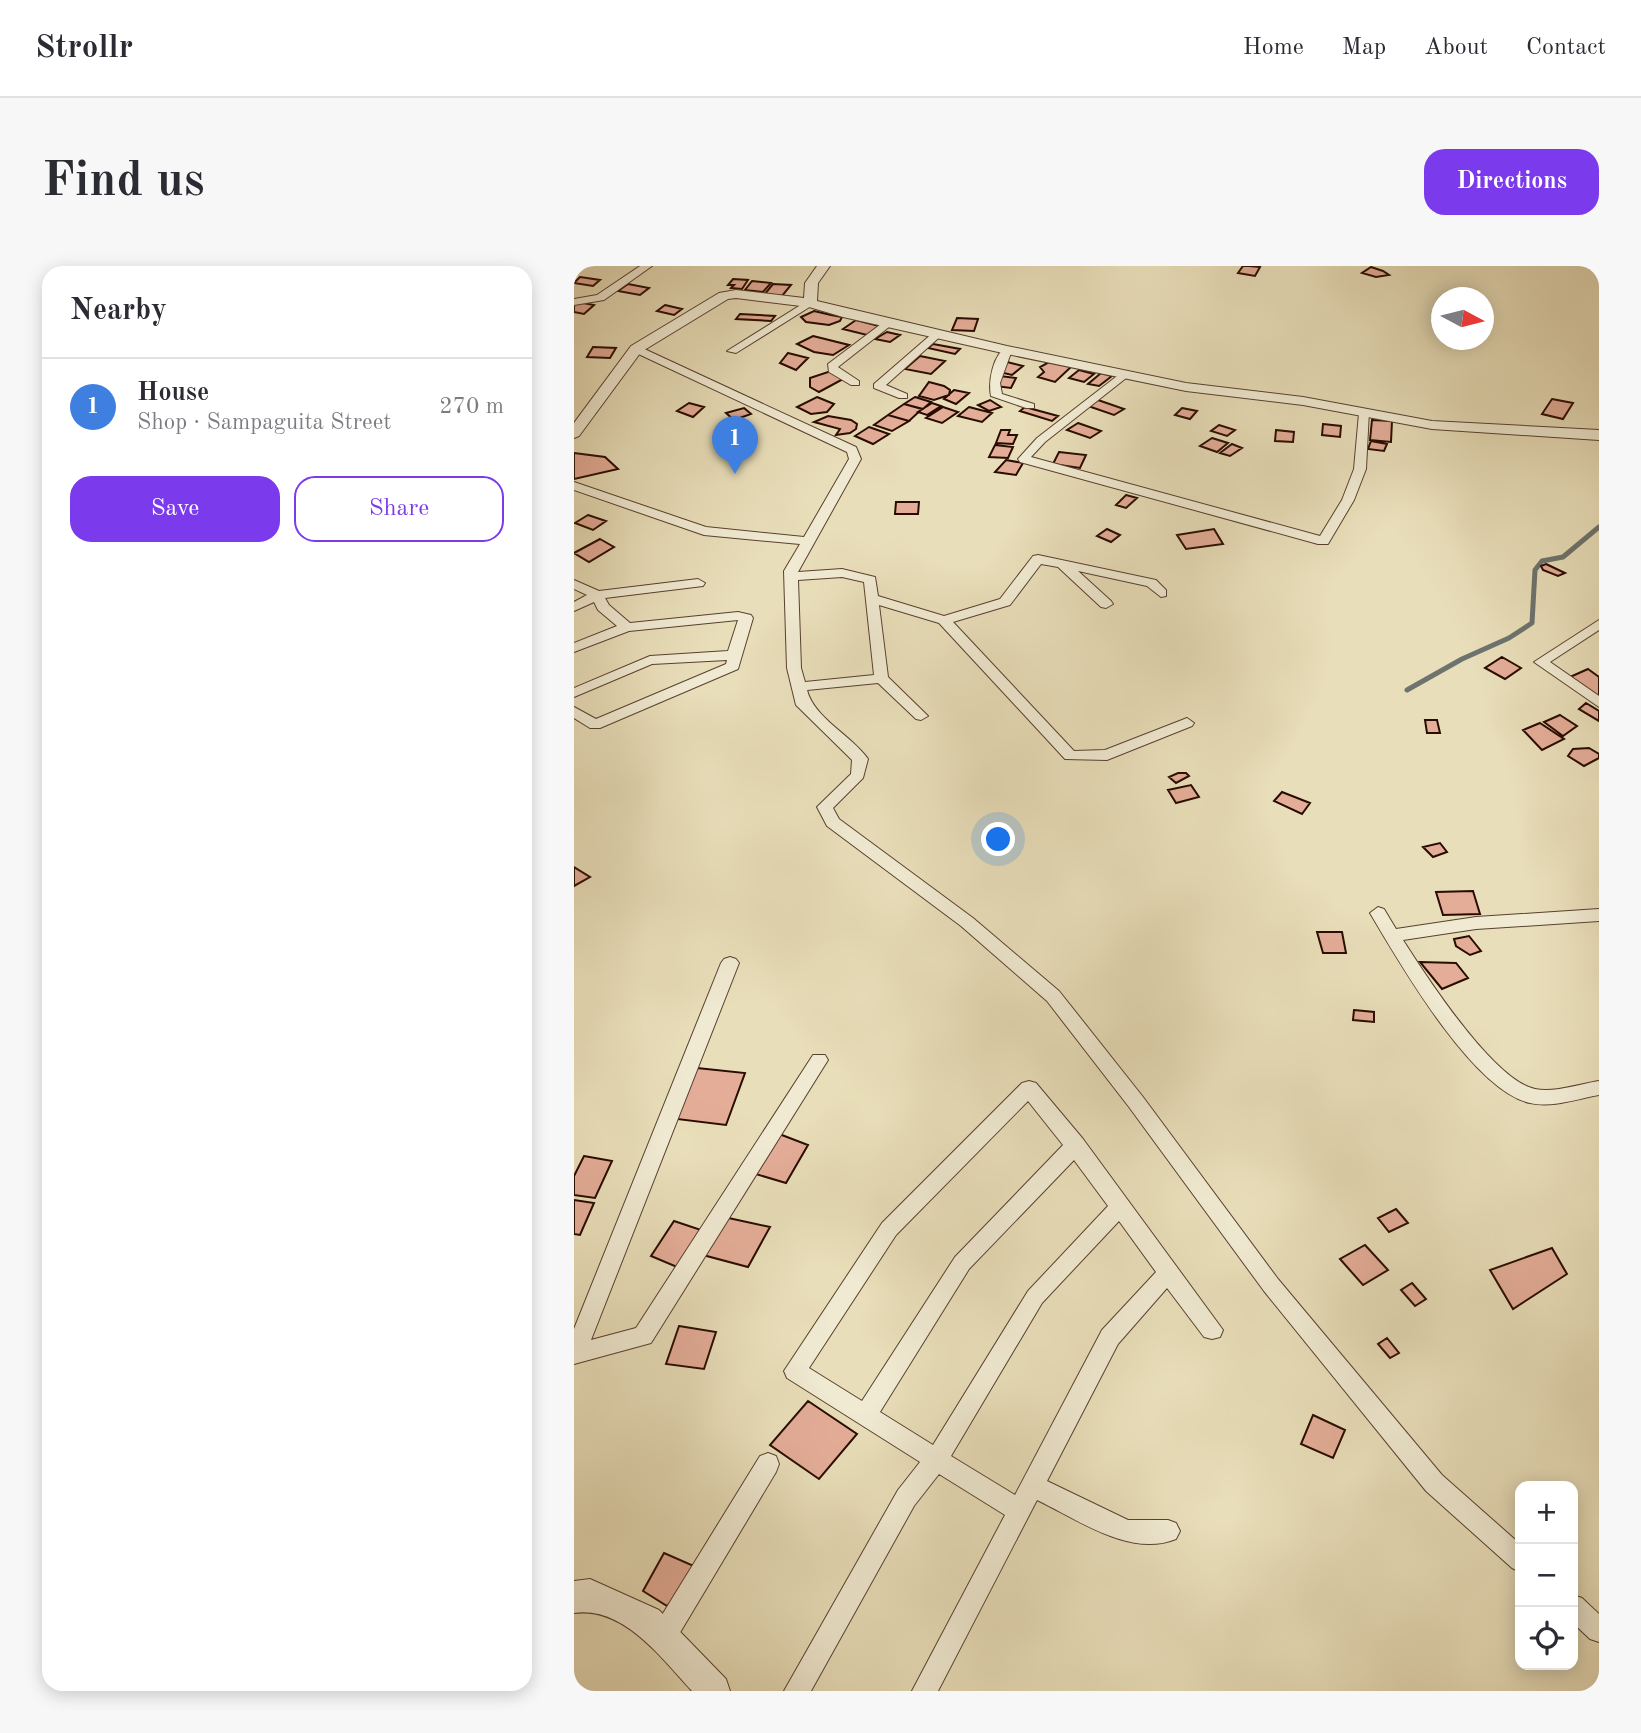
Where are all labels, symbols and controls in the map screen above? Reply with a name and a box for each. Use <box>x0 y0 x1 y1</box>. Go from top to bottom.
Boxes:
text: Strollr <box>35 32 133 65</box>
text: Home <box>1243 36 1304 60</box>
text: Map <box>1342 36 1386 60</box>
text: About <box>1424 36 1488 60</box>
text: Contact <box>1526 36 1606 60</box>
button: Directions <box>1424 149 1599 215</box>
text: Find us <box>42 158 205 207</box>
north arrow <box>1431 287 1494 350</box>
text: Nearby <box>70 296 167 326</box>
text: House <box>137 380 209 406</box>
text: 1 <box>86 395 100 418</box>
text: 270 m <box>439 395 504 418</box>
text: Shop · Sampaguita Street <box>137 411 391 434</box>
pin: 1 <box>712 416 758 474</box>
button: Save <box>70 476 280 542</box>
button: Share <box>294 476 504 542</box>
your location <box>981 822 1015 856</box>
map controls <box>1515 1481 1578 1670</box>
button: + <box>1515 1481 1578 1544</box>
button: − <box>1515 1544 1578 1607</box>
button: locate <box>1515 1607 1578 1670</box>

